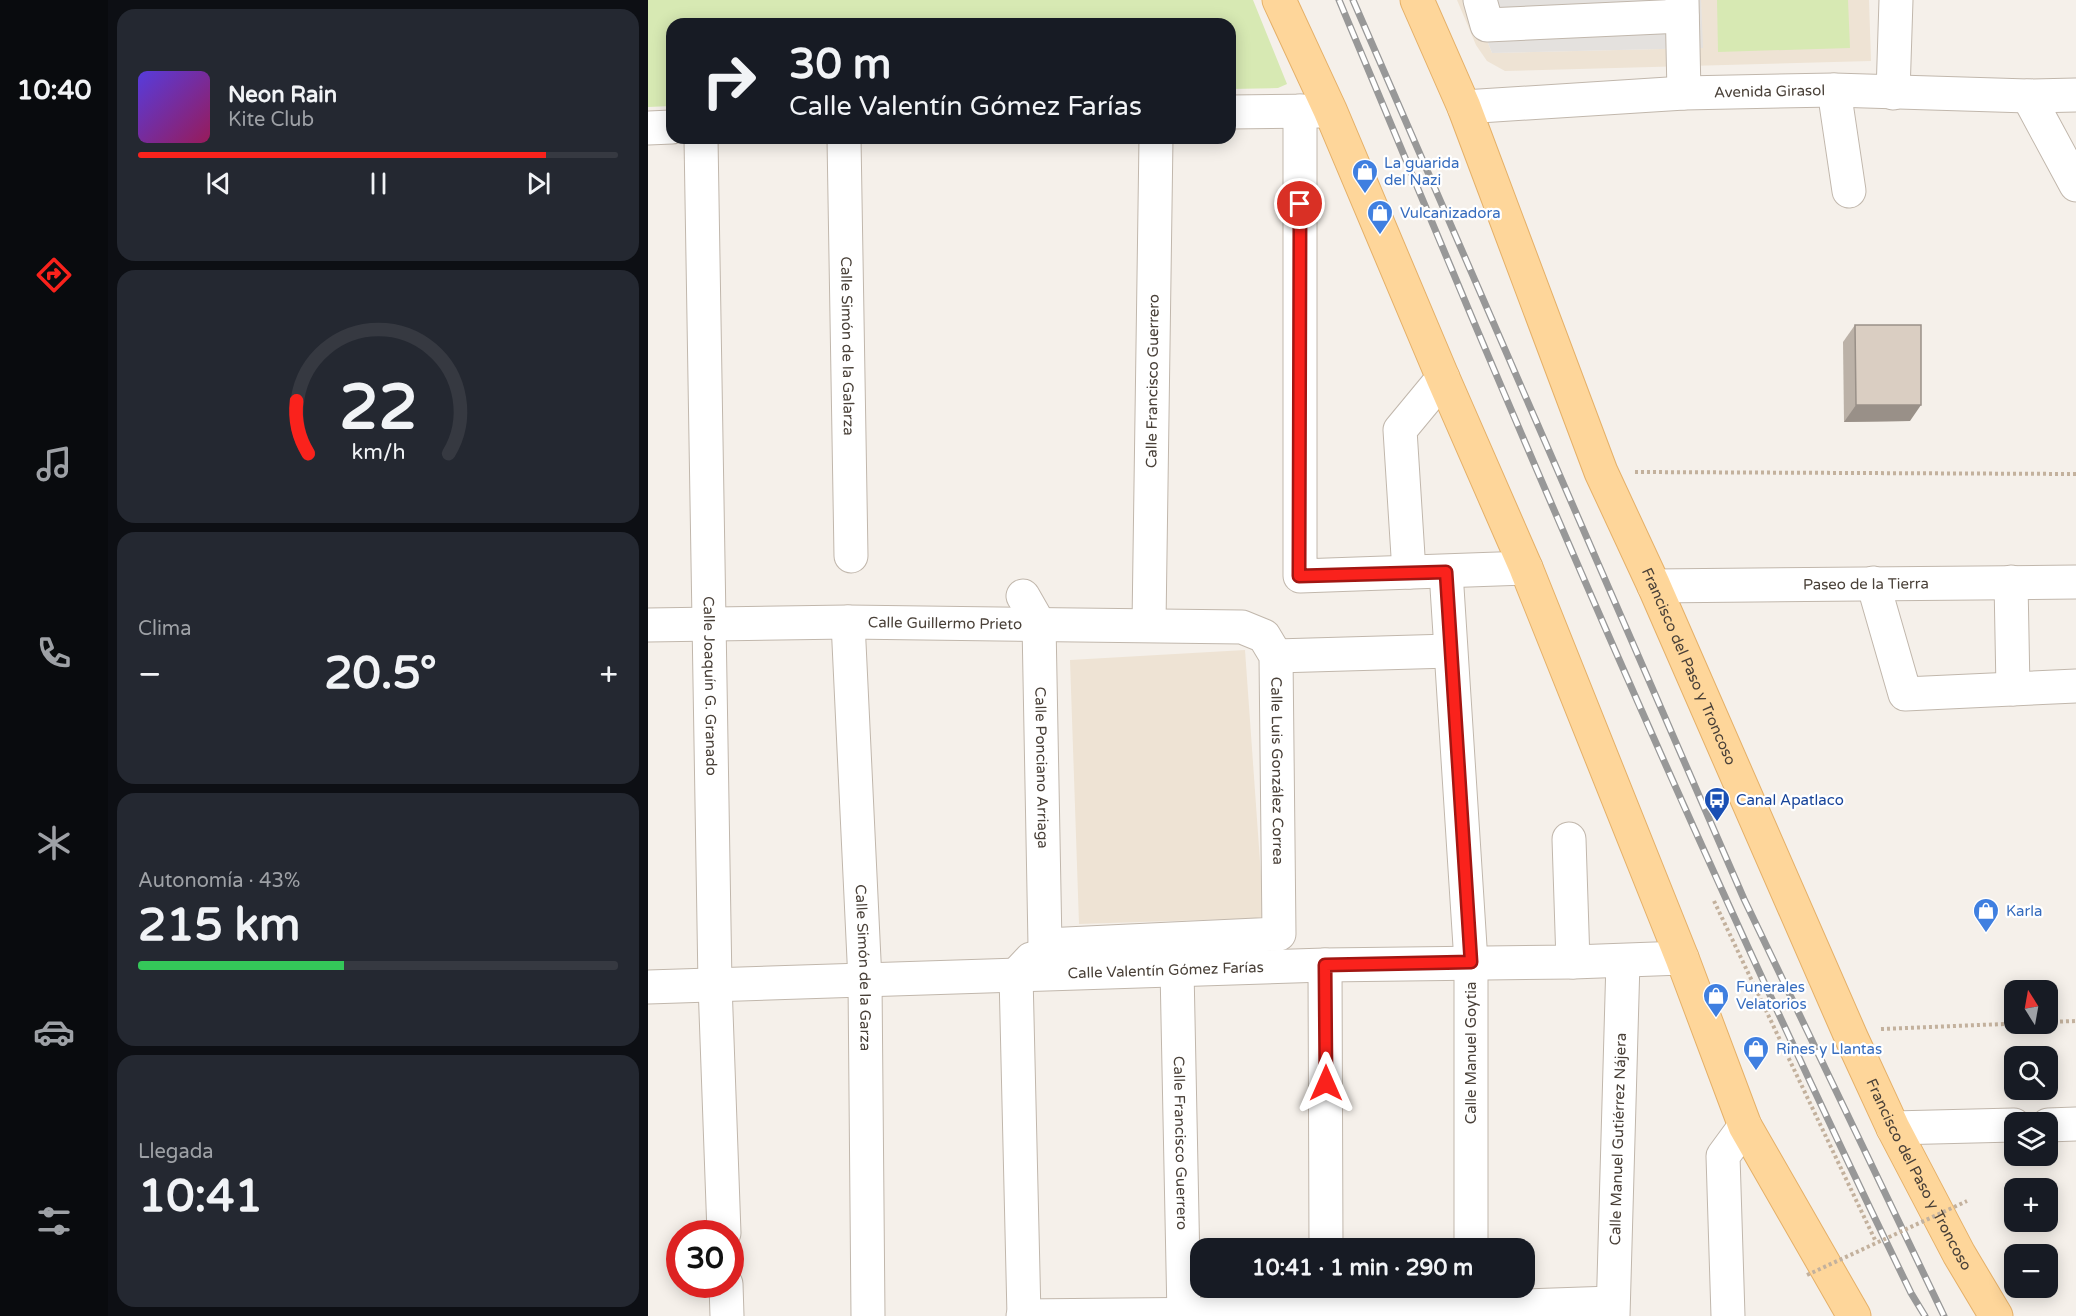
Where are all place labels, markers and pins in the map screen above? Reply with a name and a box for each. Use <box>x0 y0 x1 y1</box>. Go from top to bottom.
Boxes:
place label: La guarida del Nazi <box>1384 154 1459 189</box>
shop icon: La guarida del Nazi <box>1350 157 1380 195</box>
pin <box>1274 178 1325 229</box>
shop icon: Vulcanizadora <box>1365 198 1395 236</box>
place label: Vulcanizadora <box>1400 204 1501 222</box>
bus stop icon: Canal Apatlaco <box>1702 785 1732 823</box>
place label: Canal Apatlaco <box>1736 791 1844 809</box>
shop icon: Karla <box>1971 896 2001 934</box>
place label: Karla <box>2006 902 2042 920</box>
place label: Funerales Velatorios <box>1736 978 1807 1013</box>
shop icon: Funerales Velatorios <box>1701 981 1731 1019</box>
shop icon: Rines y Llantas <box>1741 1034 1771 1072</box>
place label: Rines y Llantas <box>1776 1040 1882 1058</box>

